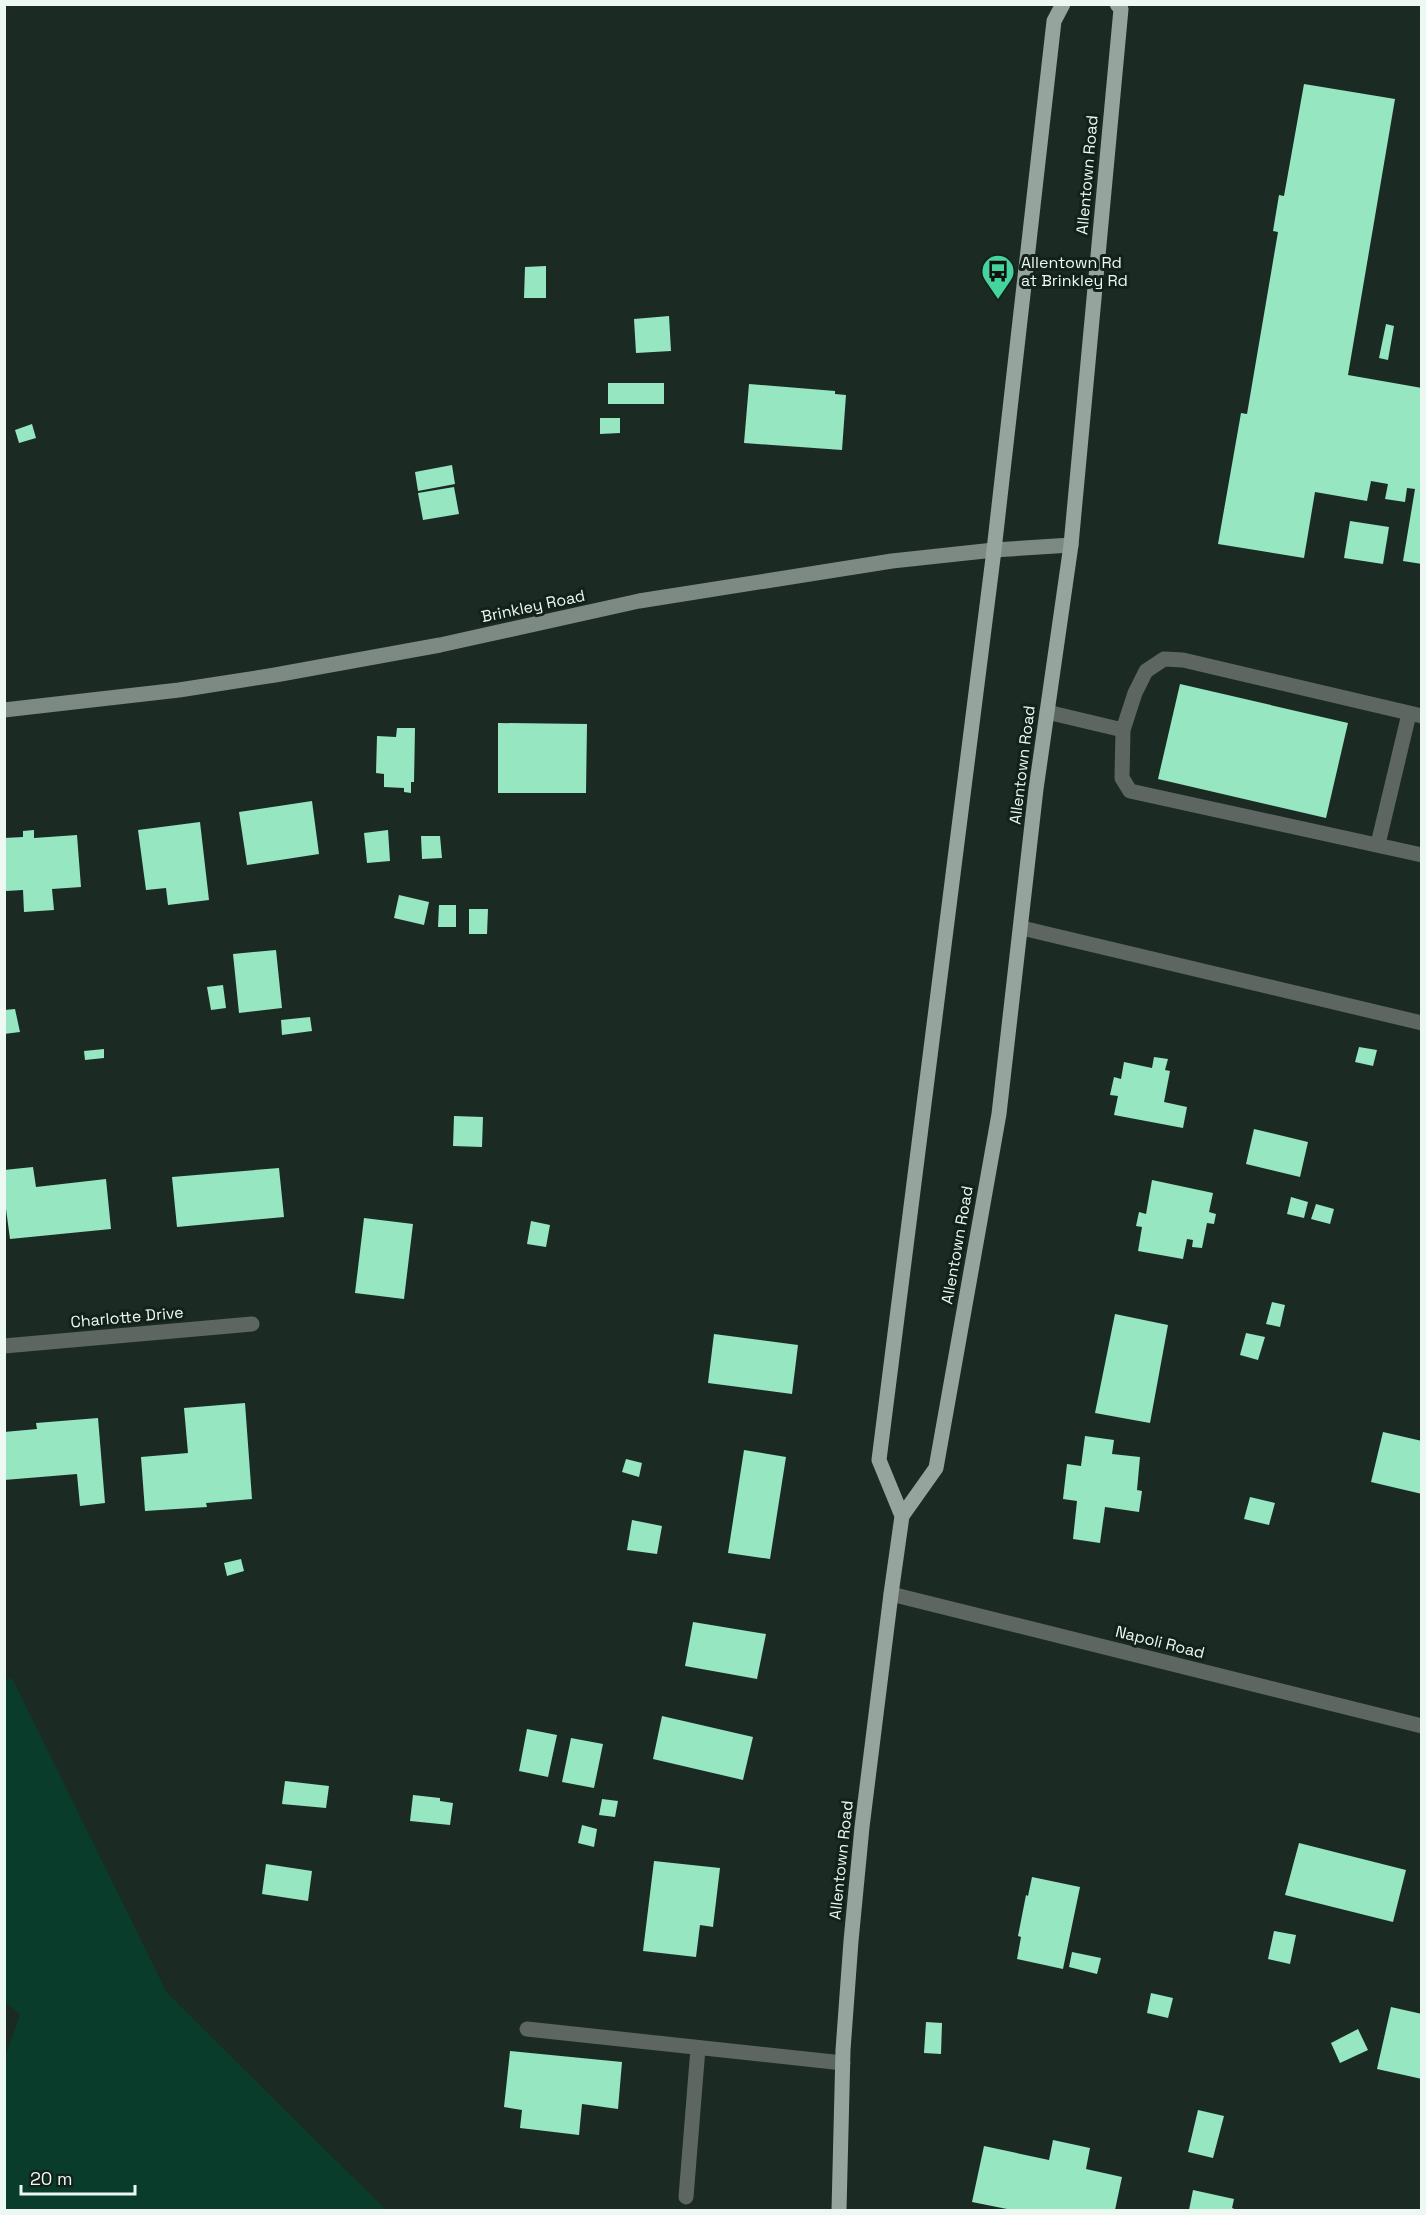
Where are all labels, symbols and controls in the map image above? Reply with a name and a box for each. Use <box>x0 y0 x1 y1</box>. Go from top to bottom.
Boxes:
street label: Allentown Road <box>1071 114 1103 236</box>
place label: Allentown Rd at Brinkley Rd <box>1021 252 1128 291</box>
bus stop icon: Allentown Rd at Brinkley Rd <box>980 253 1016 300</box>
street label: Brinkley Road <box>479 585 587 627</box>
street label: Allentown Road <box>1004 704 1040 826</box>
street label: Allentown Road <box>936 1184 978 1306</box>
street label: Charlotte Drive <box>70 1302 184 1332</box>
street label: Napoli Road <box>1113 1621 1207 1663</box>
street label: Allentown Road <box>824 1799 858 1921</box>
scale bar <box>21 2158 135 2196</box>
text: 20 m <box>30 2167 73 2190</box>

